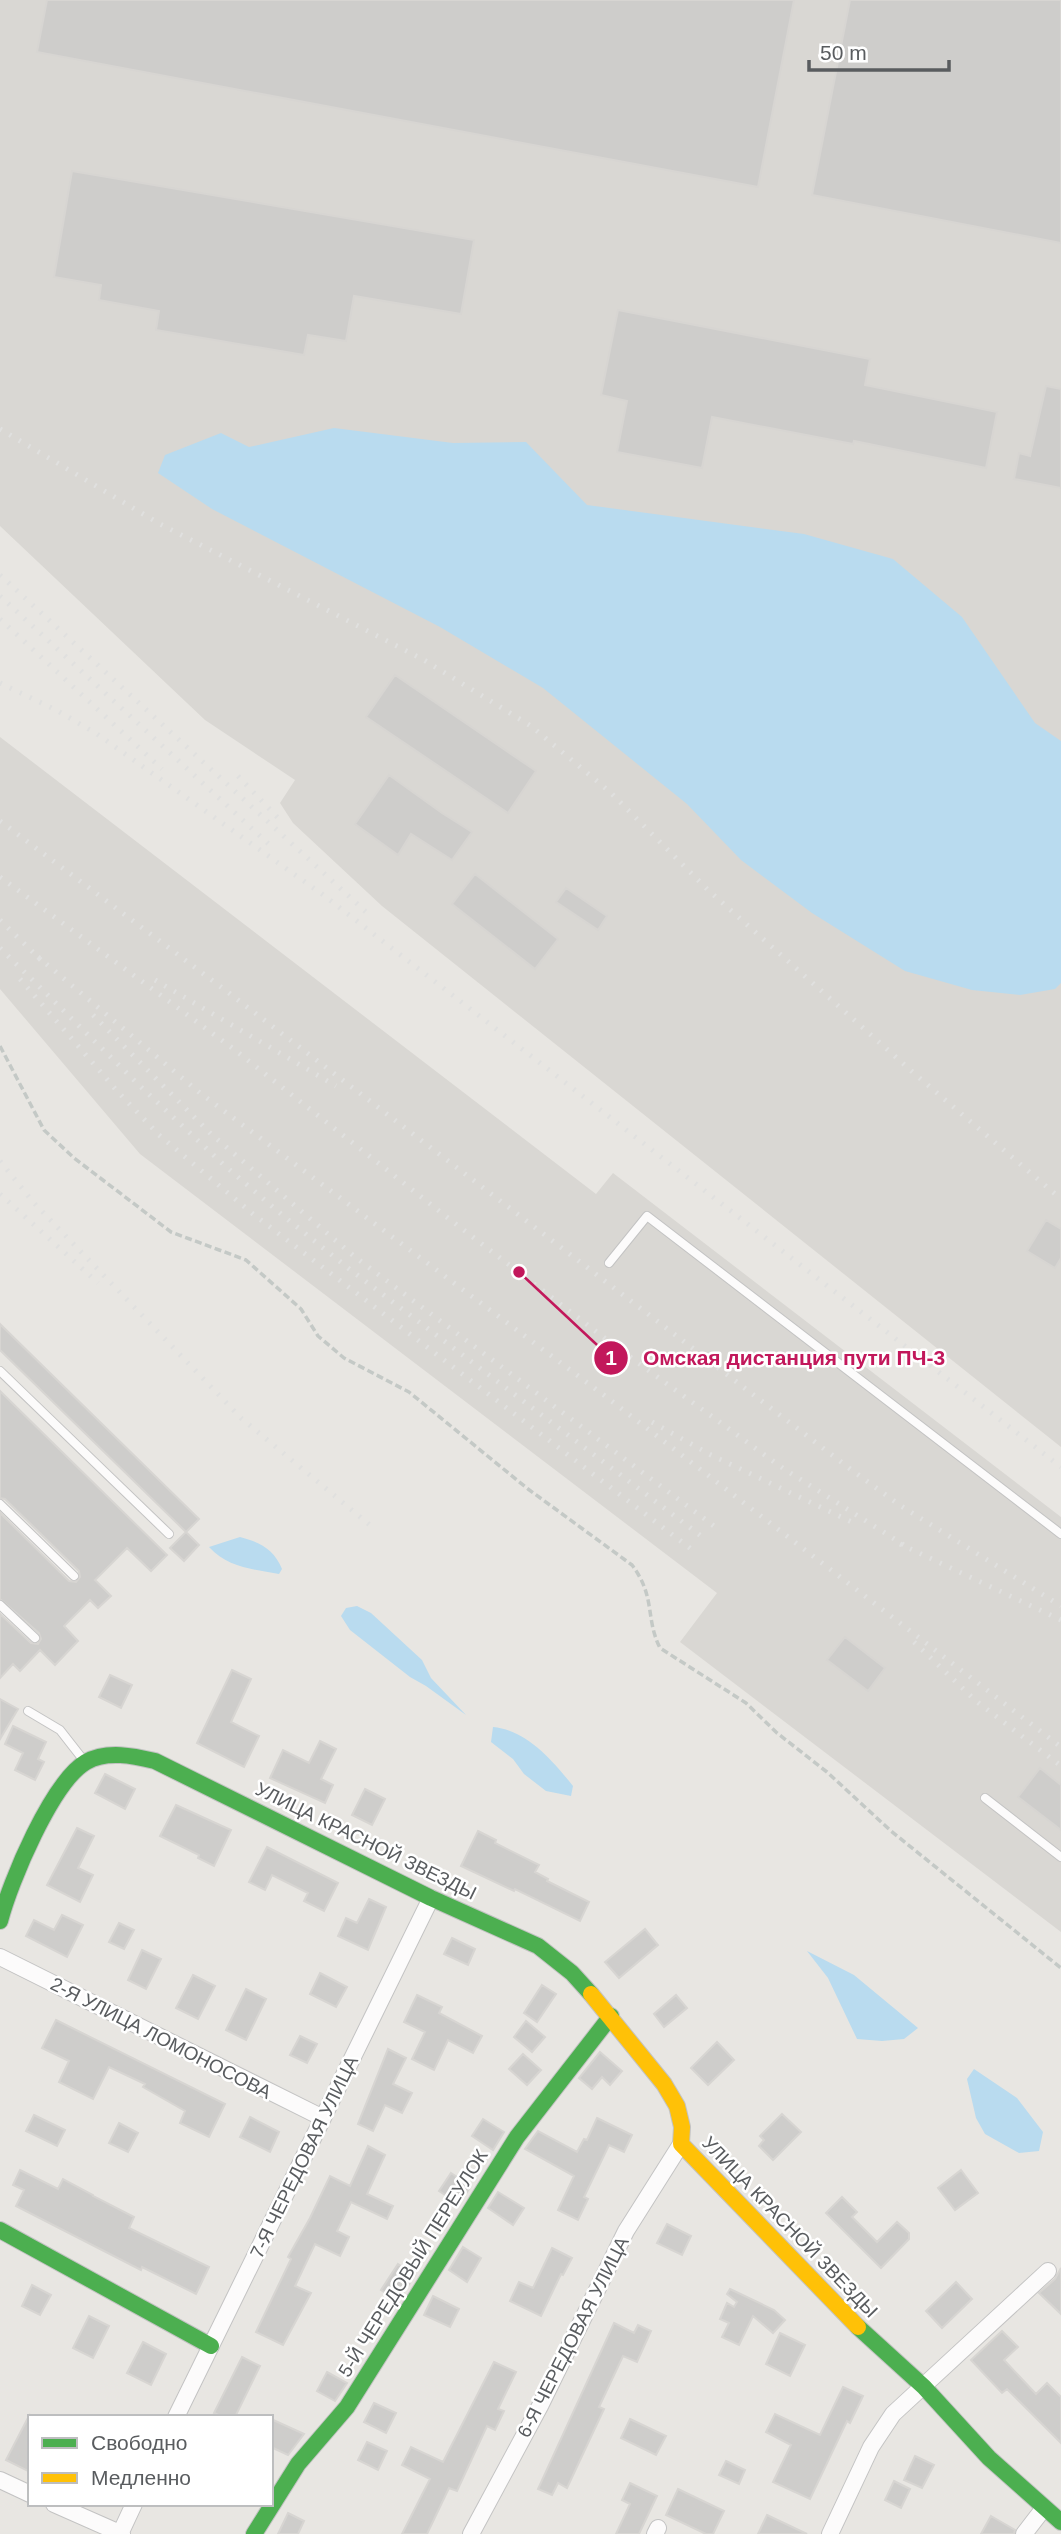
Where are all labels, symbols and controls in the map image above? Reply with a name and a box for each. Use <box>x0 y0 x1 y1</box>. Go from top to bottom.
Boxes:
scale bar <box>809 28 949 72</box>
text: 50 m <box>820 41 867 64</box>
callout: Омская дистанция пути ПЧ-3 <box>593 1337 959 1379</box>
text: 1 <box>605 1346 617 1369</box>
text: Омская дистанция пути ПЧ-3 <box>643 1346 945 1369</box>
street label: УЛИЦА КРАСНОЙ ЗВЕЗДЫ <box>252 1778 480 1904</box>
street label: 2-Я УЛИЦА ЛОМОНОСОВА <box>47 1973 275 2103</box>
street label: 7-Я ЧЕРЕДОВАЯ УЛИЦА <box>246 2052 362 2261</box>
street label: УЛИЦА КРАСНОЙ ЗВЕЗДЫ <box>698 2132 882 2322</box>
street label: 5-Й ЧЕРЕДОВЫЙ ПЕРЕУЛОК <box>334 2145 492 2381</box>
street label: 6-Я ЧЕРЕДОВАЯ УЛИЦА <box>513 2233 633 2441</box>
legend <box>28 2415 273 2506</box>
text: Свободно <box>91 2431 188 2454</box>
text: Медленно <box>91 2466 191 2489</box>

